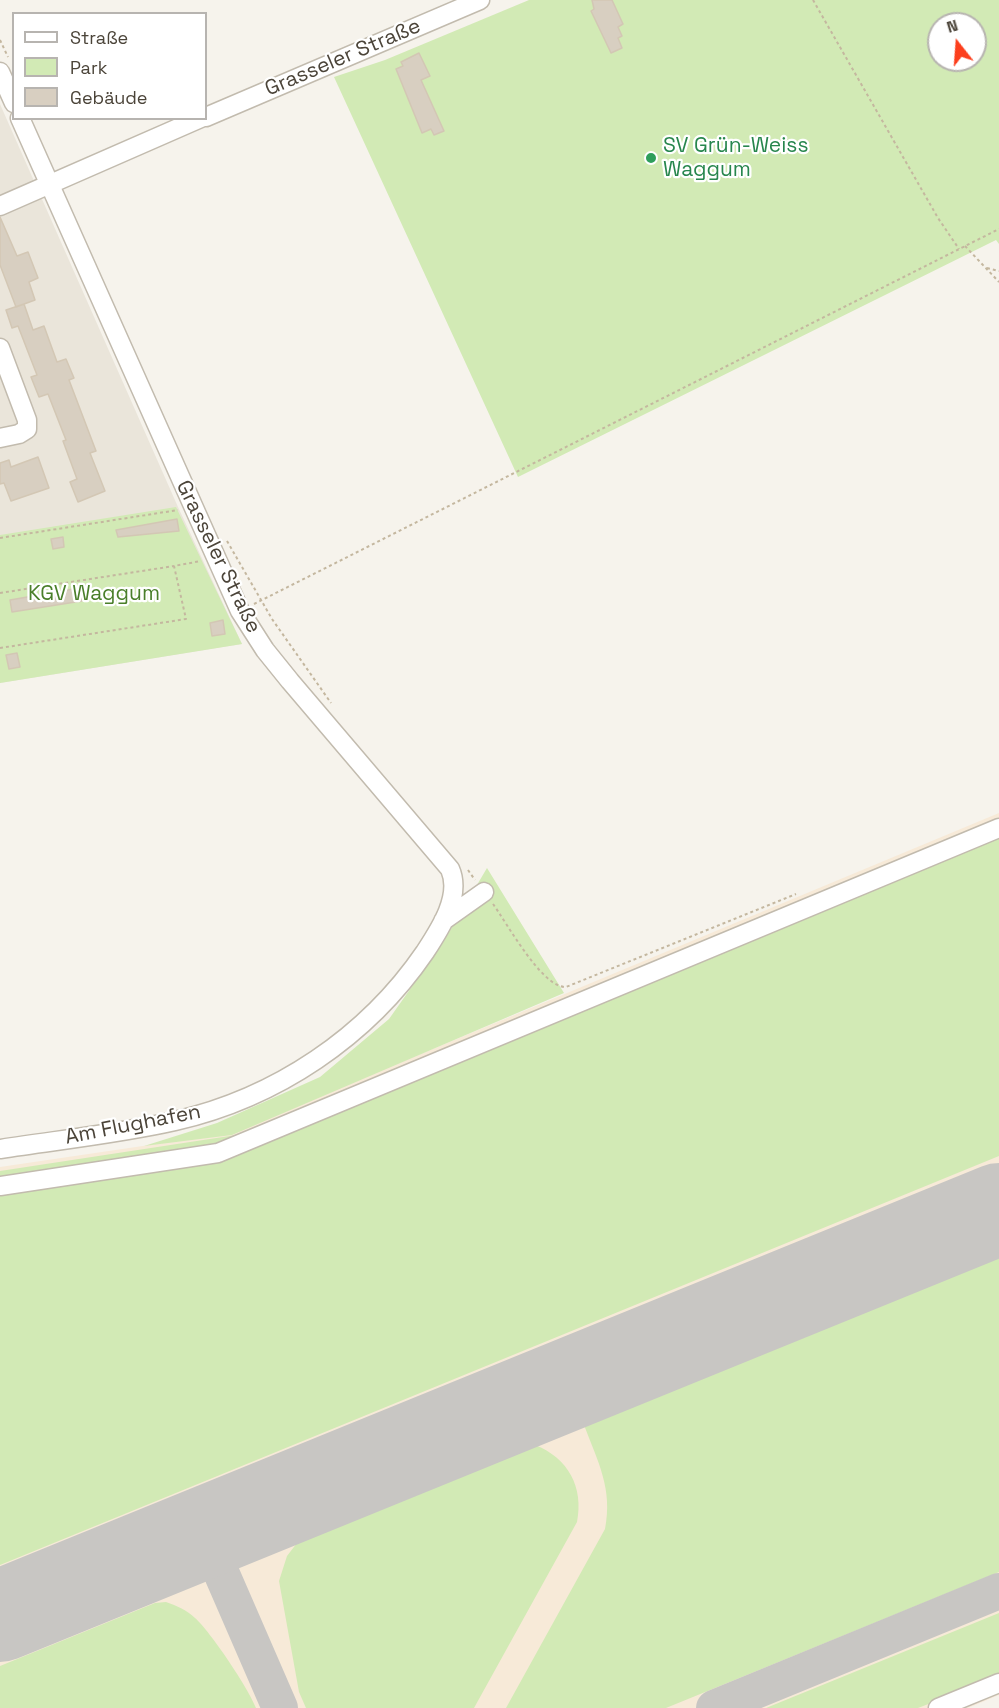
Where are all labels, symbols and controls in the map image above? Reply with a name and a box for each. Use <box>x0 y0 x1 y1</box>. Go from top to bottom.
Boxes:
legend <box>12 12 207 120</box>
north arrow <box>927 12 987 72</box>
street label: Grasseler Straße <box>261 14 425 102</box>
text: N <box>944 15 960 38</box>
text: Straße <box>70 26 128 49</box>
text: Park <box>70 56 107 79</box>
text: Gebäude <box>70 86 148 109</box>
place label: SV Grün-Weiss Waggum <box>663 133 808 183</box>
marker: SV Grün-Weiss Waggum <box>644 151 658 165</box>
street label: Grasseler Straße <box>170 477 266 637</box>
park label: KGV Waggum <box>28 581 160 607</box>
street label: Am Flughafen <box>63 1099 203 1151</box>

